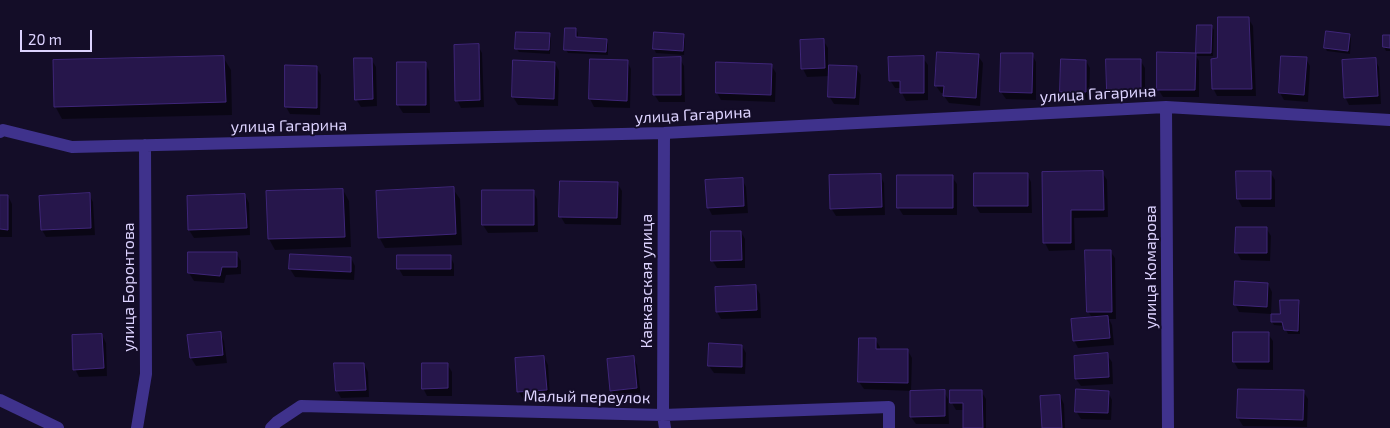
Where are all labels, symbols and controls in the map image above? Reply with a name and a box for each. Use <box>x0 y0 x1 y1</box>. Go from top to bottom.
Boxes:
scale bar <box>22 20 95 52</box>
text: 20 m <box>28 30 62 48</box>
street label: улица Гагарина <box>1039 81 1157 107</box>
street label: улица Гагарина <box>634 102 752 128</box>
street label: улица Гагарина <box>231 115 347 137</box>
street label: улица Комарова <box>1141 205 1161 329</box>
street label: Кавказская улица <box>637 214 657 348</box>
street label: улица Боронтова <box>119 222 139 352</box>
street label: Малый переулок <box>523 386 651 408</box>

